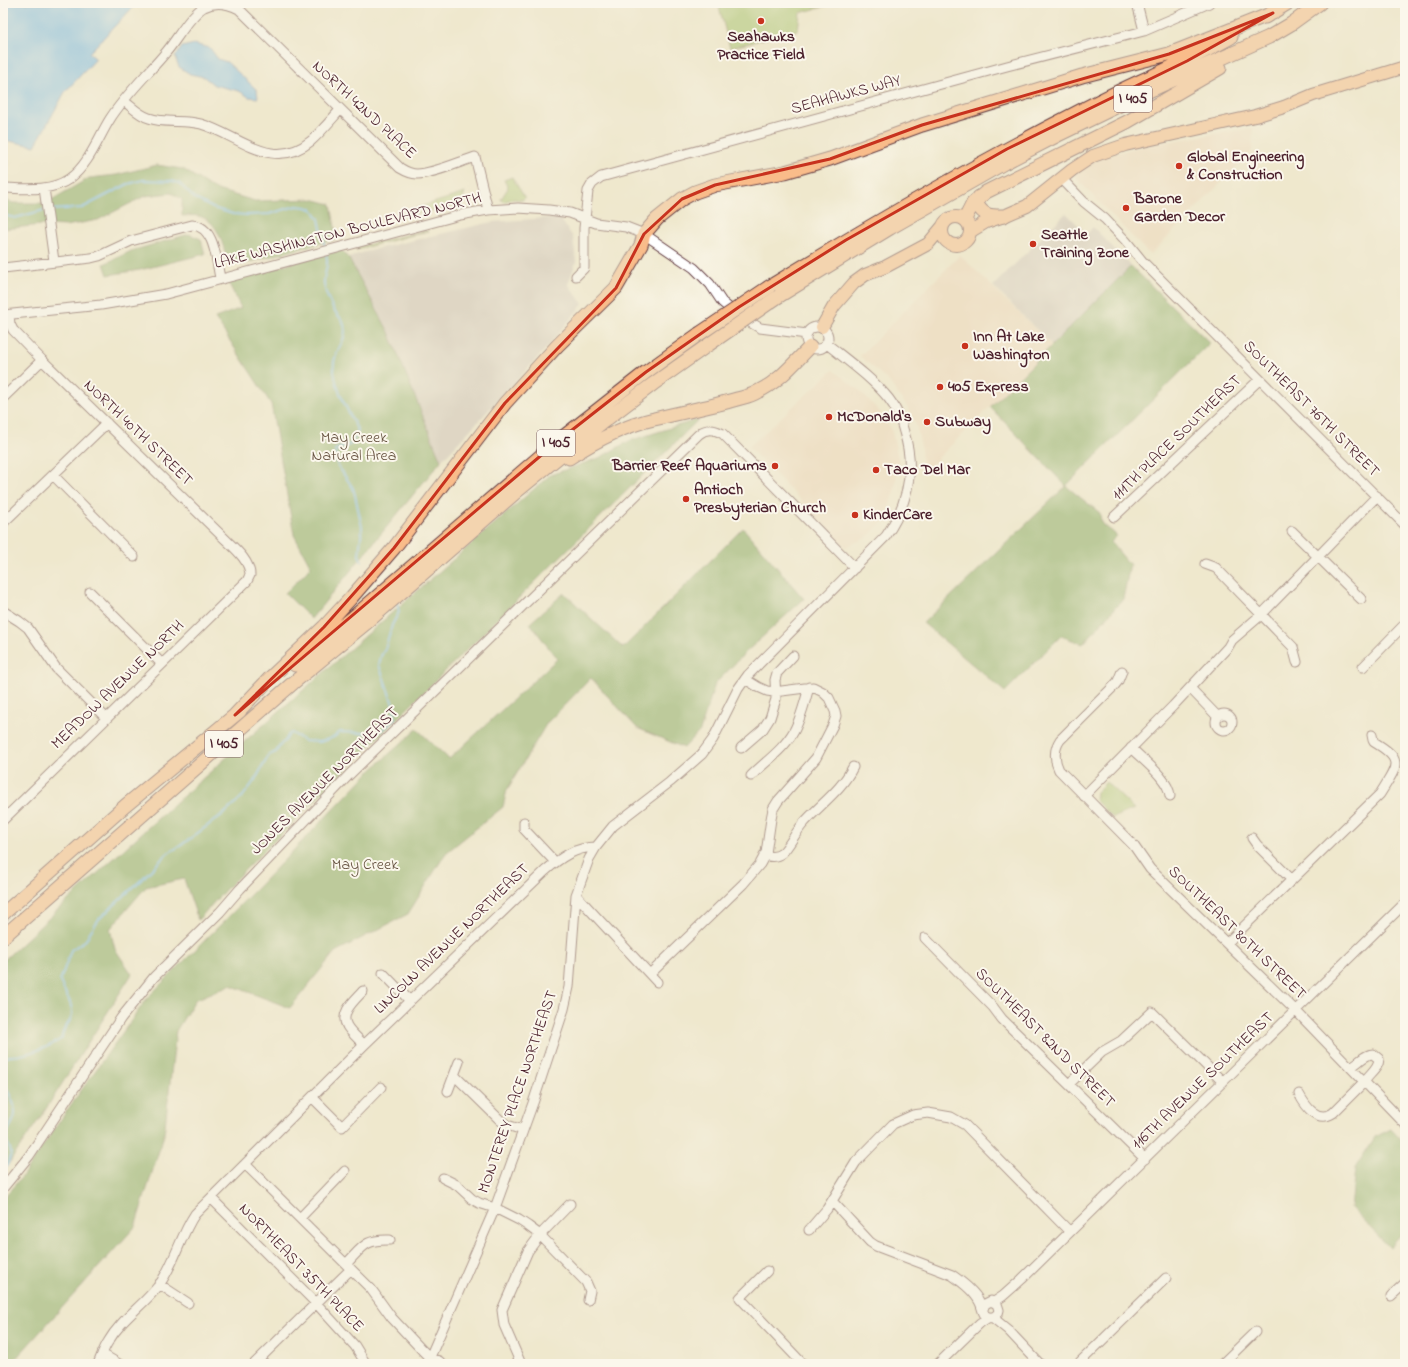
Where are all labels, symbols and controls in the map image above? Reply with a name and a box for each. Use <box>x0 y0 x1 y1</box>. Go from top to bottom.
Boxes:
marker: Seahawks Practice Field <box>756 16 766 26</box>
place label: Seahawks Practice Field <box>717 25 805 67</box>
street label: NORTH 42ND PLACE <box>306 55 422 165</box>
street label: SEAHAWKS WAY <box>788 69 904 121</box>
road number: I 405 <box>1114 86 1152 112</box>
place label: Global Engineering & Construction <box>1186 145 1304 187</box>
marker: Global Engineering & Construction <box>1174 161 1184 171</box>
street label: LAKE WASHINGTON BOULEVARD NORTH <box>212 186 484 276</box>
place label: Barone Garden Decor <box>1133 187 1226 229</box>
marker: Barone Garden Decor <box>1121 203 1131 213</box>
place label: Seattle Training Zone <box>1041 223 1130 266</box>
marker: Seattle Training Zone <box>1028 239 1038 249</box>
place label: Inn At Lake Washington <box>973 325 1049 368</box>
street label: SOUTHEAST 76TH STREET <box>1237 335 1385 483</box>
marker: Inn At Lake Washington <box>960 341 970 351</box>
street label: 111TH PLACE SOUTHEAST <box>1107 369 1247 507</box>
street label: NORTH 40TH STREET <box>78 374 198 492</box>
place label: 405 Express <box>947 375 1029 399</box>
marker: 405 Express <box>935 382 945 392</box>
place label: McDonald's <box>837 405 912 429</box>
place label: Subway <box>935 410 991 435</box>
marker: McDonald's <box>824 412 834 422</box>
marker: Subway <box>922 417 932 427</box>
park label: May Creek Natural Area <box>312 426 396 468</box>
road number: I 405 <box>537 430 575 456</box>
place label: Barrier Reef Aquariums <box>611 454 767 478</box>
place label: Taco Del Mar <box>884 458 971 482</box>
marker: Barrier Reef Aquariums <box>770 461 780 471</box>
marker: Taco Del Mar <box>871 465 881 475</box>
place label: Antioch Presbyterian Church <box>694 478 826 521</box>
marker: Antioch Presbyterian Church <box>681 494 691 504</box>
place label: KinderCare <box>863 503 933 527</box>
marker: KinderCare <box>850 510 860 520</box>
street label: MEADOW AVENUE NORTH <box>46 615 190 755</box>
street label: JONES AVENUE NORTHEAST <box>245 701 405 861</box>
road number: I 405 <box>205 731 243 757</box>
park label: May Creek <box>332 853 399 877</box>
street label: LINCOLN AVENUE NORTHEAST <box>369 858 535 1020</box>
street label: SOUTHEAST 80TH STREET <box>1162 860 1312 1006</box>
street label: SOUTHEAST 82ND STREET <box>969 962 1121 1114</box>
street label: MONTEREY PLACE NORTHEAST <box>472 987 564 1197</box>
street label: 116TH AVENUE SOUTHEAST <box>1126 1006 1280 1156</box>
street label: NORTHEAST 35TH PLACE <box>233 1198 369 1338</box>

